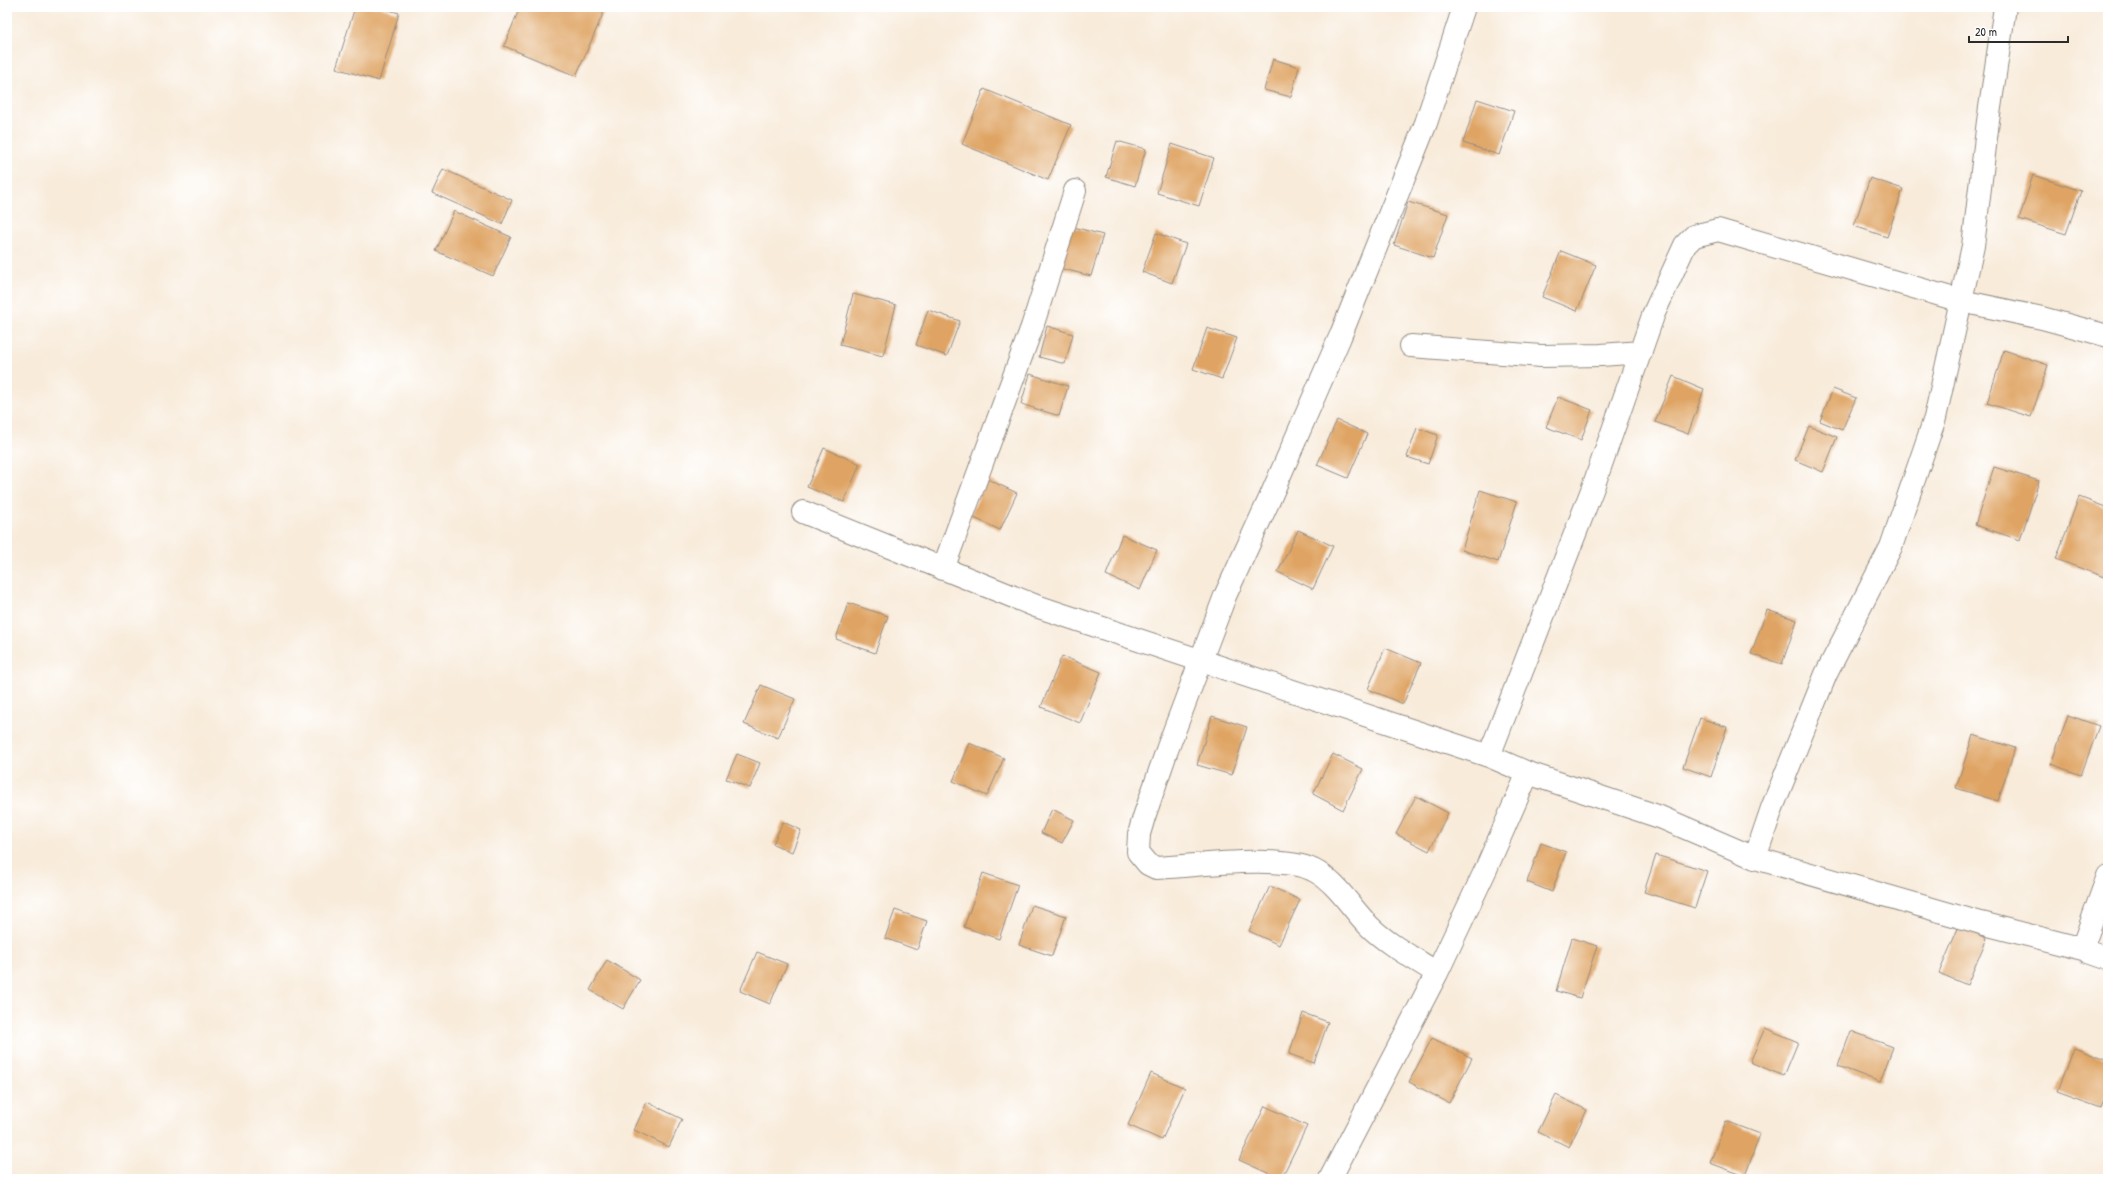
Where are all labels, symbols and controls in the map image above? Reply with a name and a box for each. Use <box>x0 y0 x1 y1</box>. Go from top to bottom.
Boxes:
scale bar <box>1969 18 2068 44</box>
text: 20 m <box>1975 23 1997 40</box>

